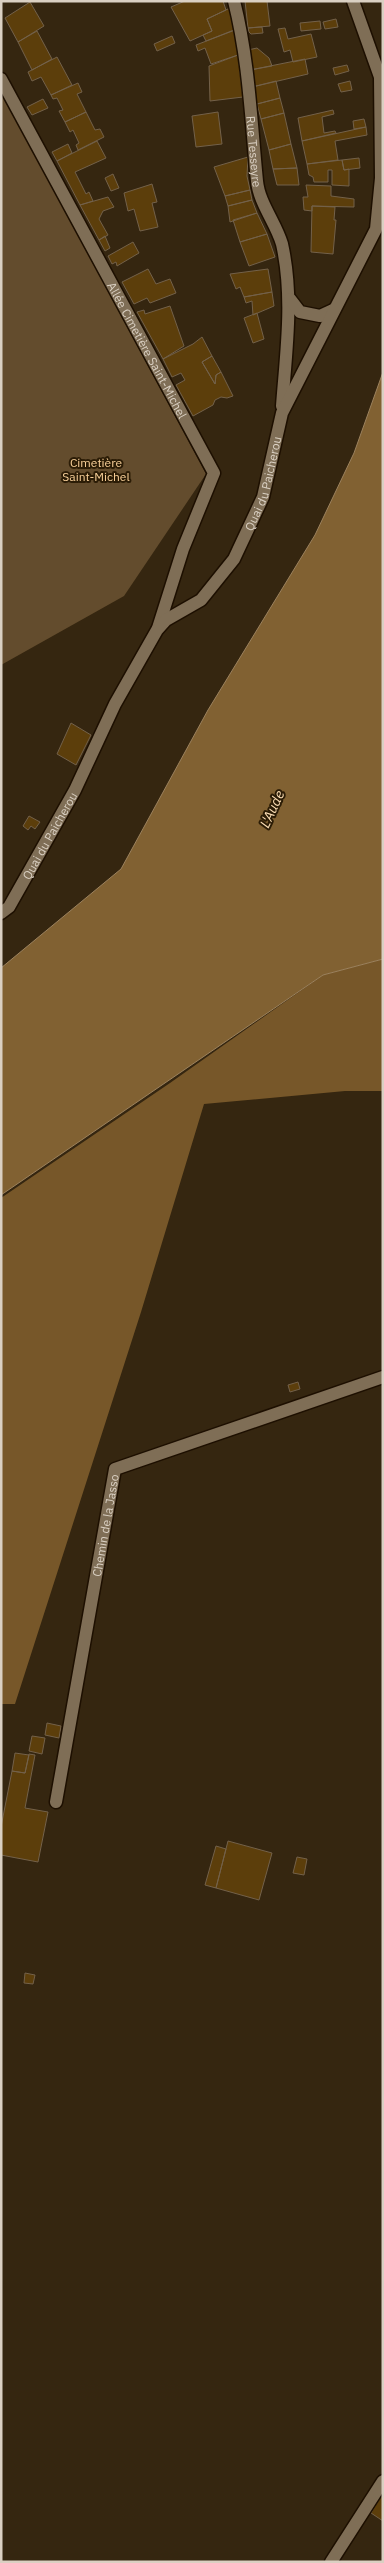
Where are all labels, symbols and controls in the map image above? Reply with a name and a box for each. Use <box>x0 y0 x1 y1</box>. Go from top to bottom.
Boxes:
street label: Rue Tesseyre <box>244 115 265 189</box>
street label: Allée Cimetière Saint-Michel <box>105 279 190 421</box>
street label: Quai du Paicherou <box>241 435 284 533</box>
park label: Cimetière Saint-Michel <box>62 455 130 484</box>
water label: L'Aude <box>256 787 288 831</box>
street label: Quai du Paicherou <box>19 789 80 882</box>
street label: Chemin de la Jasso <box>89 1473 122 1578</box>

